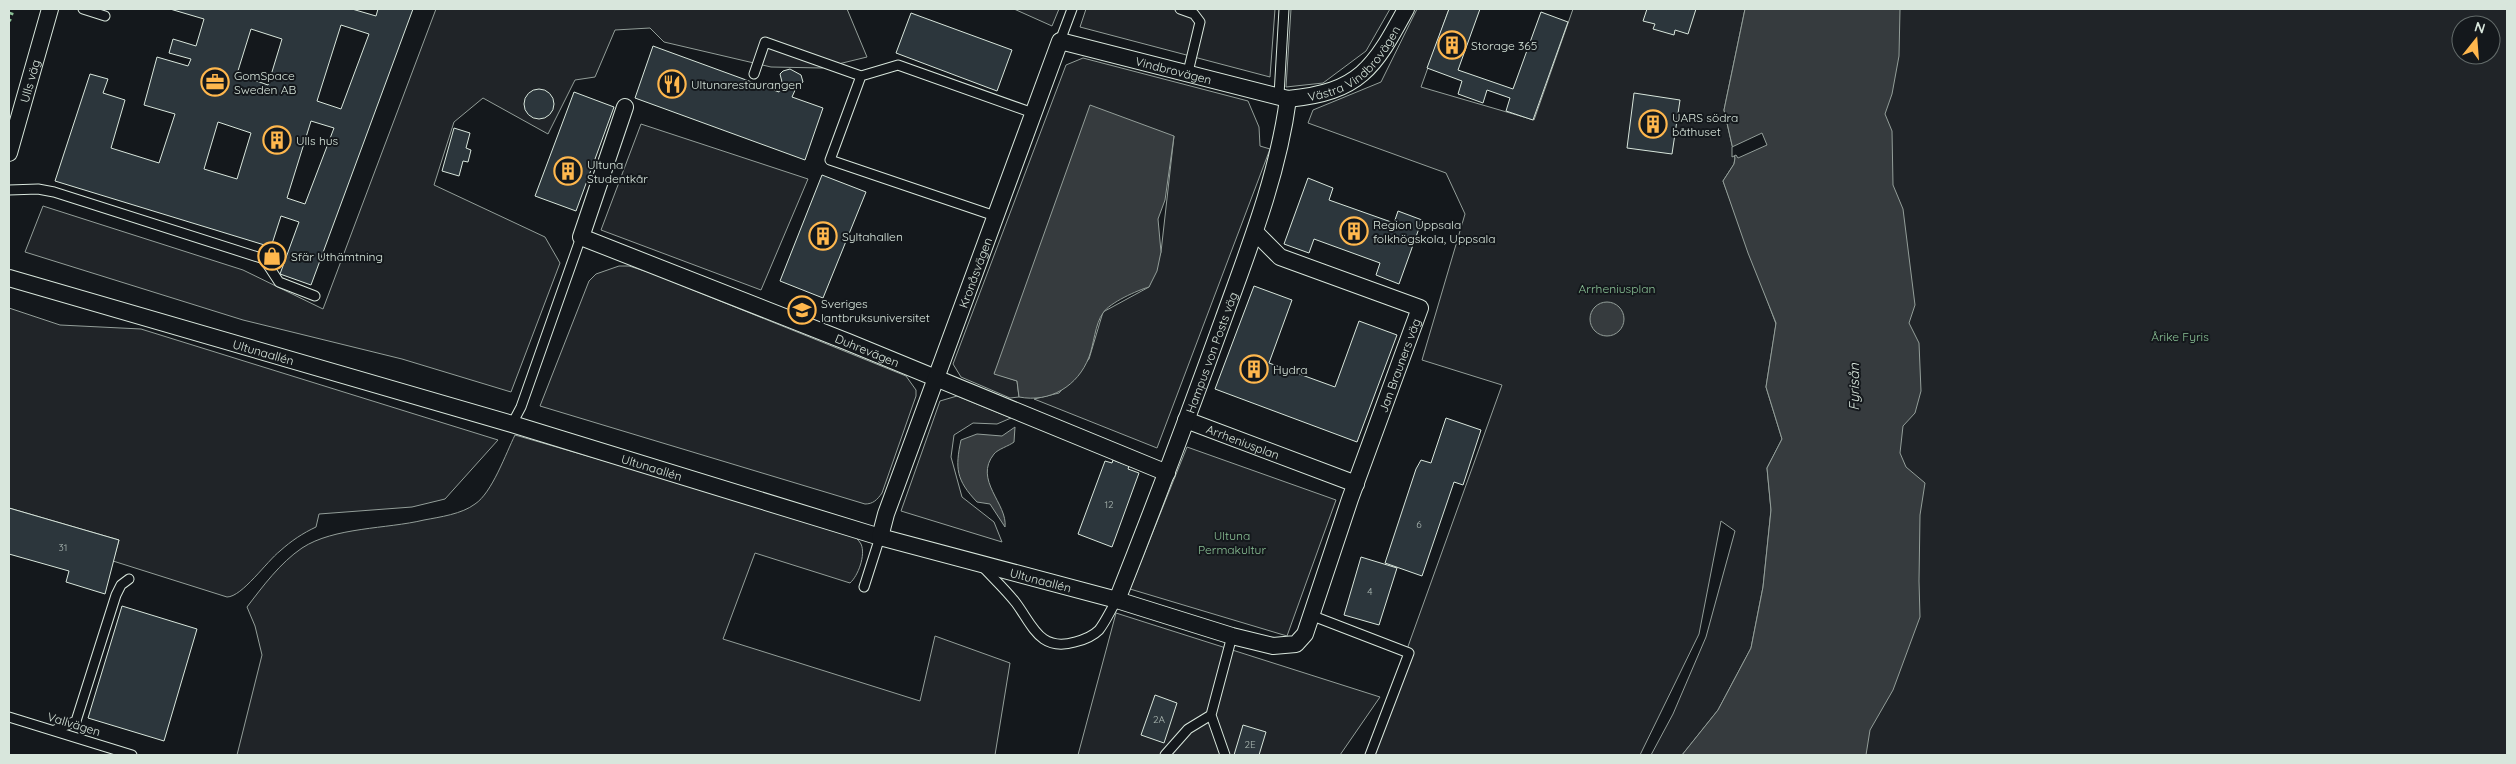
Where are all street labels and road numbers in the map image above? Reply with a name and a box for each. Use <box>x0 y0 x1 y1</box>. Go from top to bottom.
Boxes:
street label: Västra Vindbrovägen <box>1306 23 1403 104</box>
street label: Vindbrovägen <box>1134 53 1213 87</box>
street label: Ulls väg <box>16 58 43 104</box>
street label: Kronåsvägen <box>955 235 995 310</box>
street label: Hampus von Posts väg <box>1182 290 1240 415</box>
street label: Jan Brauners väg <box>1375 316 1423 414</box>
street label: Duhrevägen <box>833 330 902 370</box>
street label: Ultunaallén <box>231 336 296 368</box>
street label: Arrheniusplan <box>1204 421 1282 462</box>
street label: Ultunaallén <box>620 451 684 483</box>
street label: Ultunaallén <box>1008 564 1073 595</box>
street label: Vallvägen <box>46 709 102 739</box>

